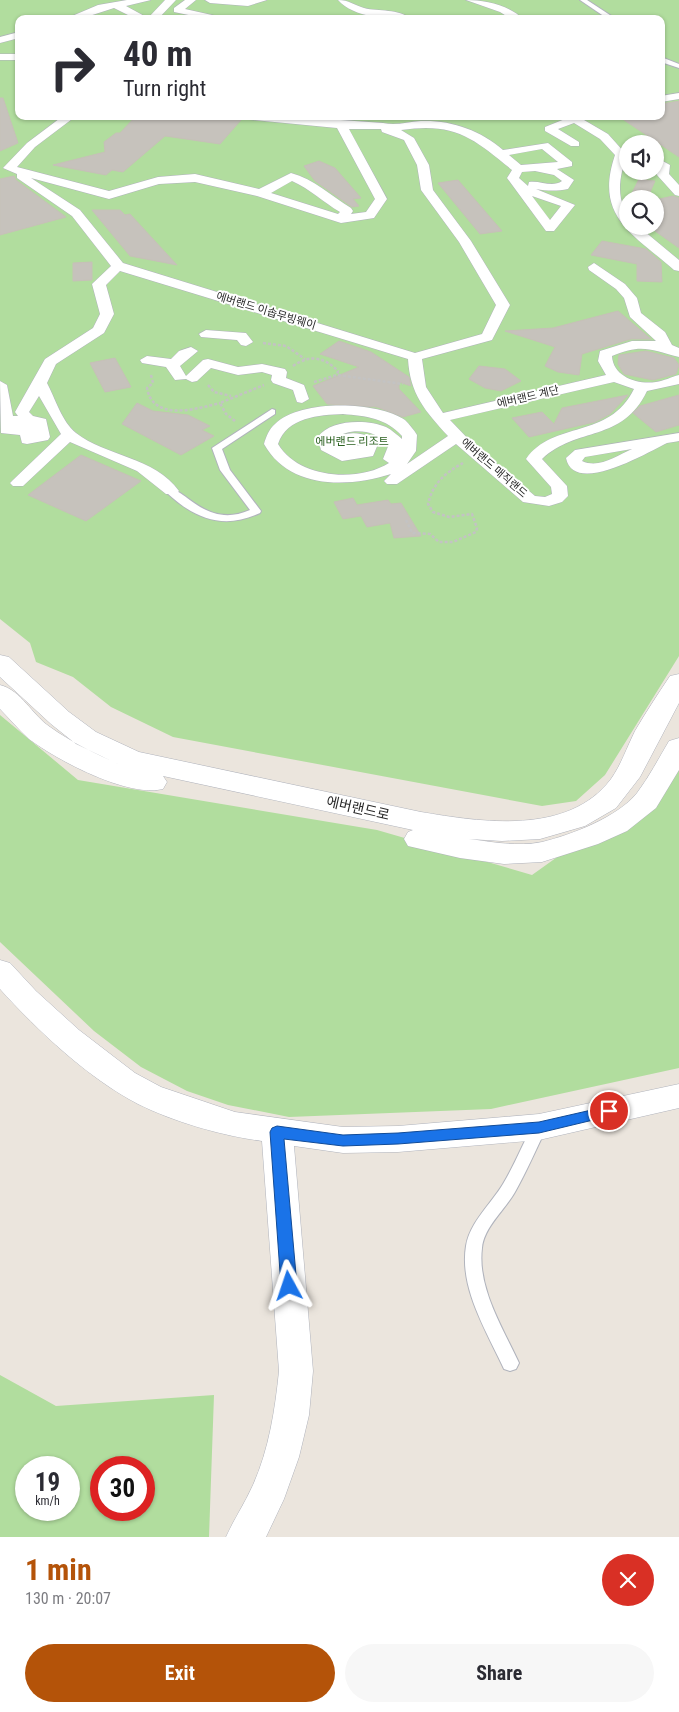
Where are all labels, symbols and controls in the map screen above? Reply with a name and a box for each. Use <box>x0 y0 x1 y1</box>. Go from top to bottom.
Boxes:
text: 40 m <box>123 34 192 75</box>
icon: right <box>40 35 105 100</box>
text: Turn right <box>123 76 206 101</box>
map controls <box>619 135 664 235</box>
button: sound <box>619 135 664 180</box>
button: search <box>619 190 664 235</box>
street label: 에버랜드 이솝무빙웨이 <box>214 290 318 332</box>
street label: 에버랜드 계단 <box>496 384 560 410</box>
park label: 에버랜드 리조트 <box>315 435 389 448</box>
street label: 에버랜드 매직랜드 <box>458 436 530 500</box>
street label: 에버랜드로 <box>325 793 391 823</box>
pin <box>588 1090 630 1132</box>
icon: arrive <box>595 1097 623 1125</box>
position arrow <box>262 1259 314 1311</box>
speed limit sign: 30 <box>90 1456 155 1521</box>
text: 19 <box>35 1468 60 1497</box>
text: km/h <box>35 1494 60 1508</box>
text: 1 min <box>25 1552 92 1587</box>
button: close <box>602 1554 654 1606</box>
text: 130 m · 20:07 <box>25 1589 111 1608</box>
button: Exit <box>25 1644 335 1702</box>
button: Share <box>345 1644 654 1702</box>

